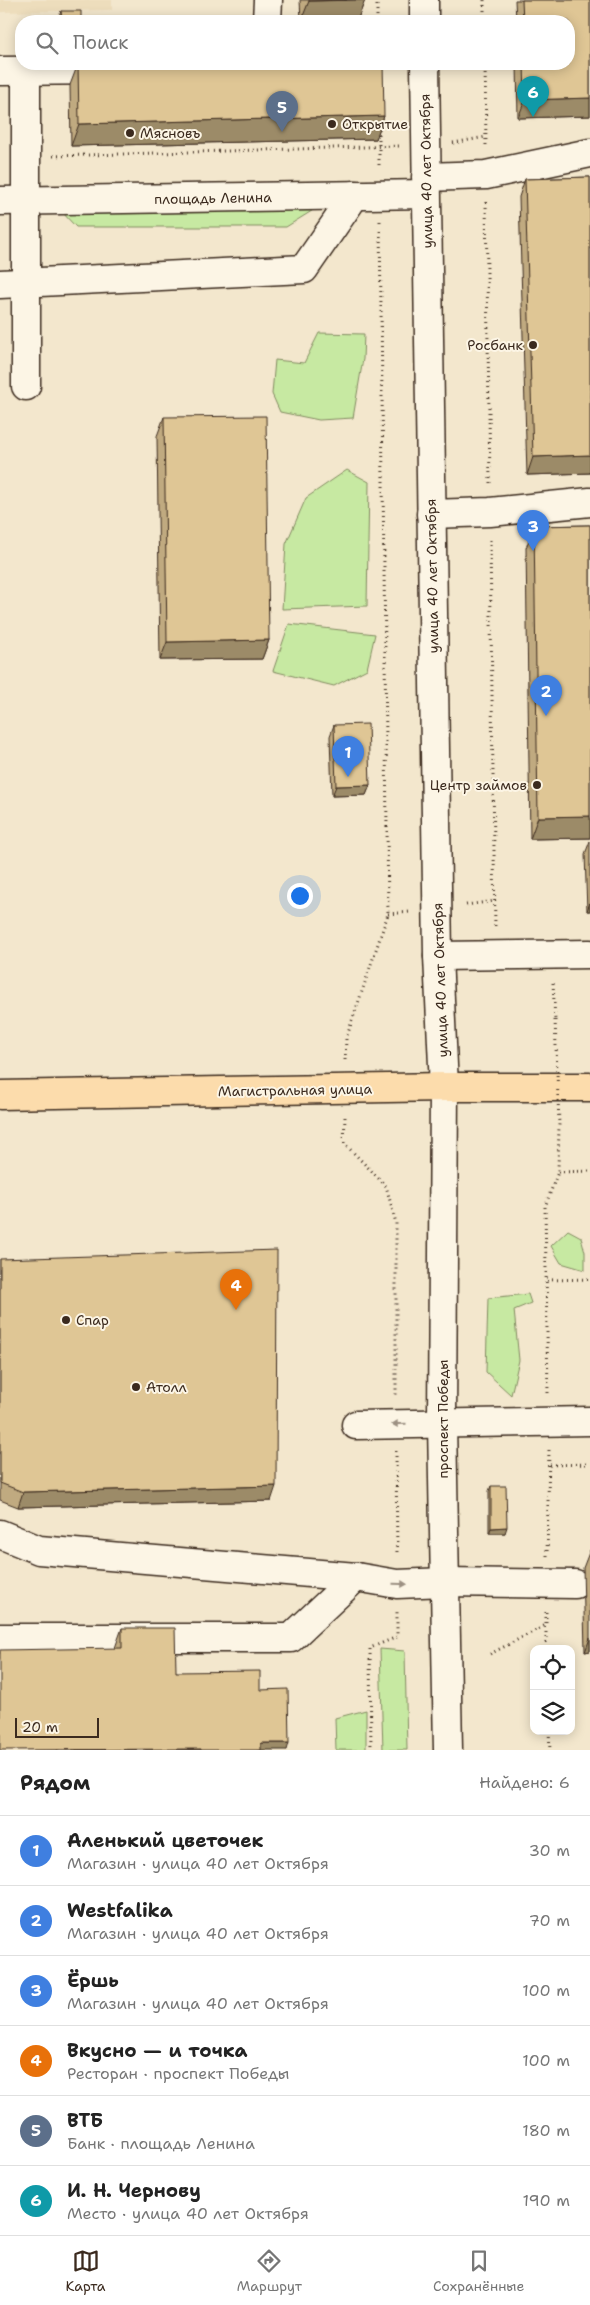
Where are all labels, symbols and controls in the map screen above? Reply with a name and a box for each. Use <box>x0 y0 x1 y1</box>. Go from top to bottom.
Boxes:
search box <box>15 15 575 70</box>
icon: search <box>33 29 61 57</box>
text: Поиск <box>73 30 128 55</box>
pin: 6 <box>517 76 549 117</box>
pin: 5 <box>266 91 298 132</box>
street label: улица 40 лет Октября <box>416 93 436 249</box>
place label: Открытие <box>342 115 408 133</box>
marker: Открытие <box>326 118 338 130</box>
place label: Мясновъ <box>140 124 200 142</box>
marker: Мясновъ <box>124 127 136 139</box>
street label: площадь Ленина <box>154 188 272 208</box>
place label: Росбанк <box>467 336 524 354</box>
marker: Росбанк <box>527 339 539 351</box>
street label: улица 40 лет Октября <box>422 498 442 654</box>
pin: 3 <box>517 510 549 551</box>
pin: 2 <box>530 675 562 716</box>
pin: 1 <box>332 736 364 777</box>
place label: Центр займов <box>430 776 527 794</box>
marker: Центр займов <box>531 779 543 791</box>
your location <box>287 883 313 909</box>
street label: улица 40 лет Октября <box>428 902 452 1058</box>
street label: Магистральная улица <box>218 1080 372 1100</box>
pin: 4 <box>220 1269 252 1310</box>
place label: Спар <box>76 1311 109 1329</box>
marker: Спар <box>60 1314 72 1326</box>
street label: проспект Победы <box>434 1360 452 1478</box>
place label: Атолл <box>146 1378 187 1396</box>
marker: Атолл <box>130 1381 142 1393</box>
one-way arrow <box>391 1420 407 1428</box>
one-way arrow <box>393 1580 409 1588</box>
map controls <box>530 1645 575 1735</box>
button: locate <box>530 1645 575 1690</box>
button: layers <box>530 1690 575 1735</box>
scale bar <box>15 1715 99 1738</box>
text: 20 m <box>22 1718 58 1736</box>
text: Рядом <box>20 1769 90 1797</box>
text: Найдено: 6 <box>479 1772 570 1793</box>
text: Аленький цветочек <box>67 1828 264 1853</box>
text: 1 <box>32 1840 40 1861</box>
text: 30 m <box>529 1840 570 1861</box>
text: Магазин · улица 40 лет Октября <box>67 1853 329 1874</box>
text: Westfalika <box>67 1898 173 1923</box>
text: 2 <box>30 1910 42 1931</box>
text: 70 m <box>529 1910 570 1931</box>
text: Магазин · улица 40 лет Октября <box>67 1923 329 1944</box>
text: Ёршь <box>67 1968 119 1993</box>
text: 3 <box>30 1980 42 2001</box>
text: 100 m <box>522 1980 570 2001</box>
text: Магазин · улица 40 лет Октября <box>67 1993 329 2014</box>
text: Вкусно — и точка <box>67 2038 248 2063</box>
text: 4 <box>30 2050 42 2071</box>
text: 100 m <box>522 2050 570 2071</box>
text: Ресторан · проспект Победы <box>67 2063 289 2084</box>
text: ВТБ <box>67 2108 103 2133</box>
text: 5 <box>31 2120 41 2141</box>
text: 180 m <box>522 2120 570 2141</box>
text: Банк · площадь Ленина <box>67 2133 255 2154</box>
text: И. Н. Чернову <box>67 2178 201 2203</box>
text: 6 <box>30 2190 42 2211</box>
text: 190 m <box>523 2190 570 2211</box>
text: Место · улица 40 лет Октября <box>67 2203 309 2224</box>
tab: Карта <box>66 2247 106 2295</box>
tab: Маршрут <box>237 2247 302 2295</box>
tab: Сохранённые <box>433 2247 524 2295</box>

